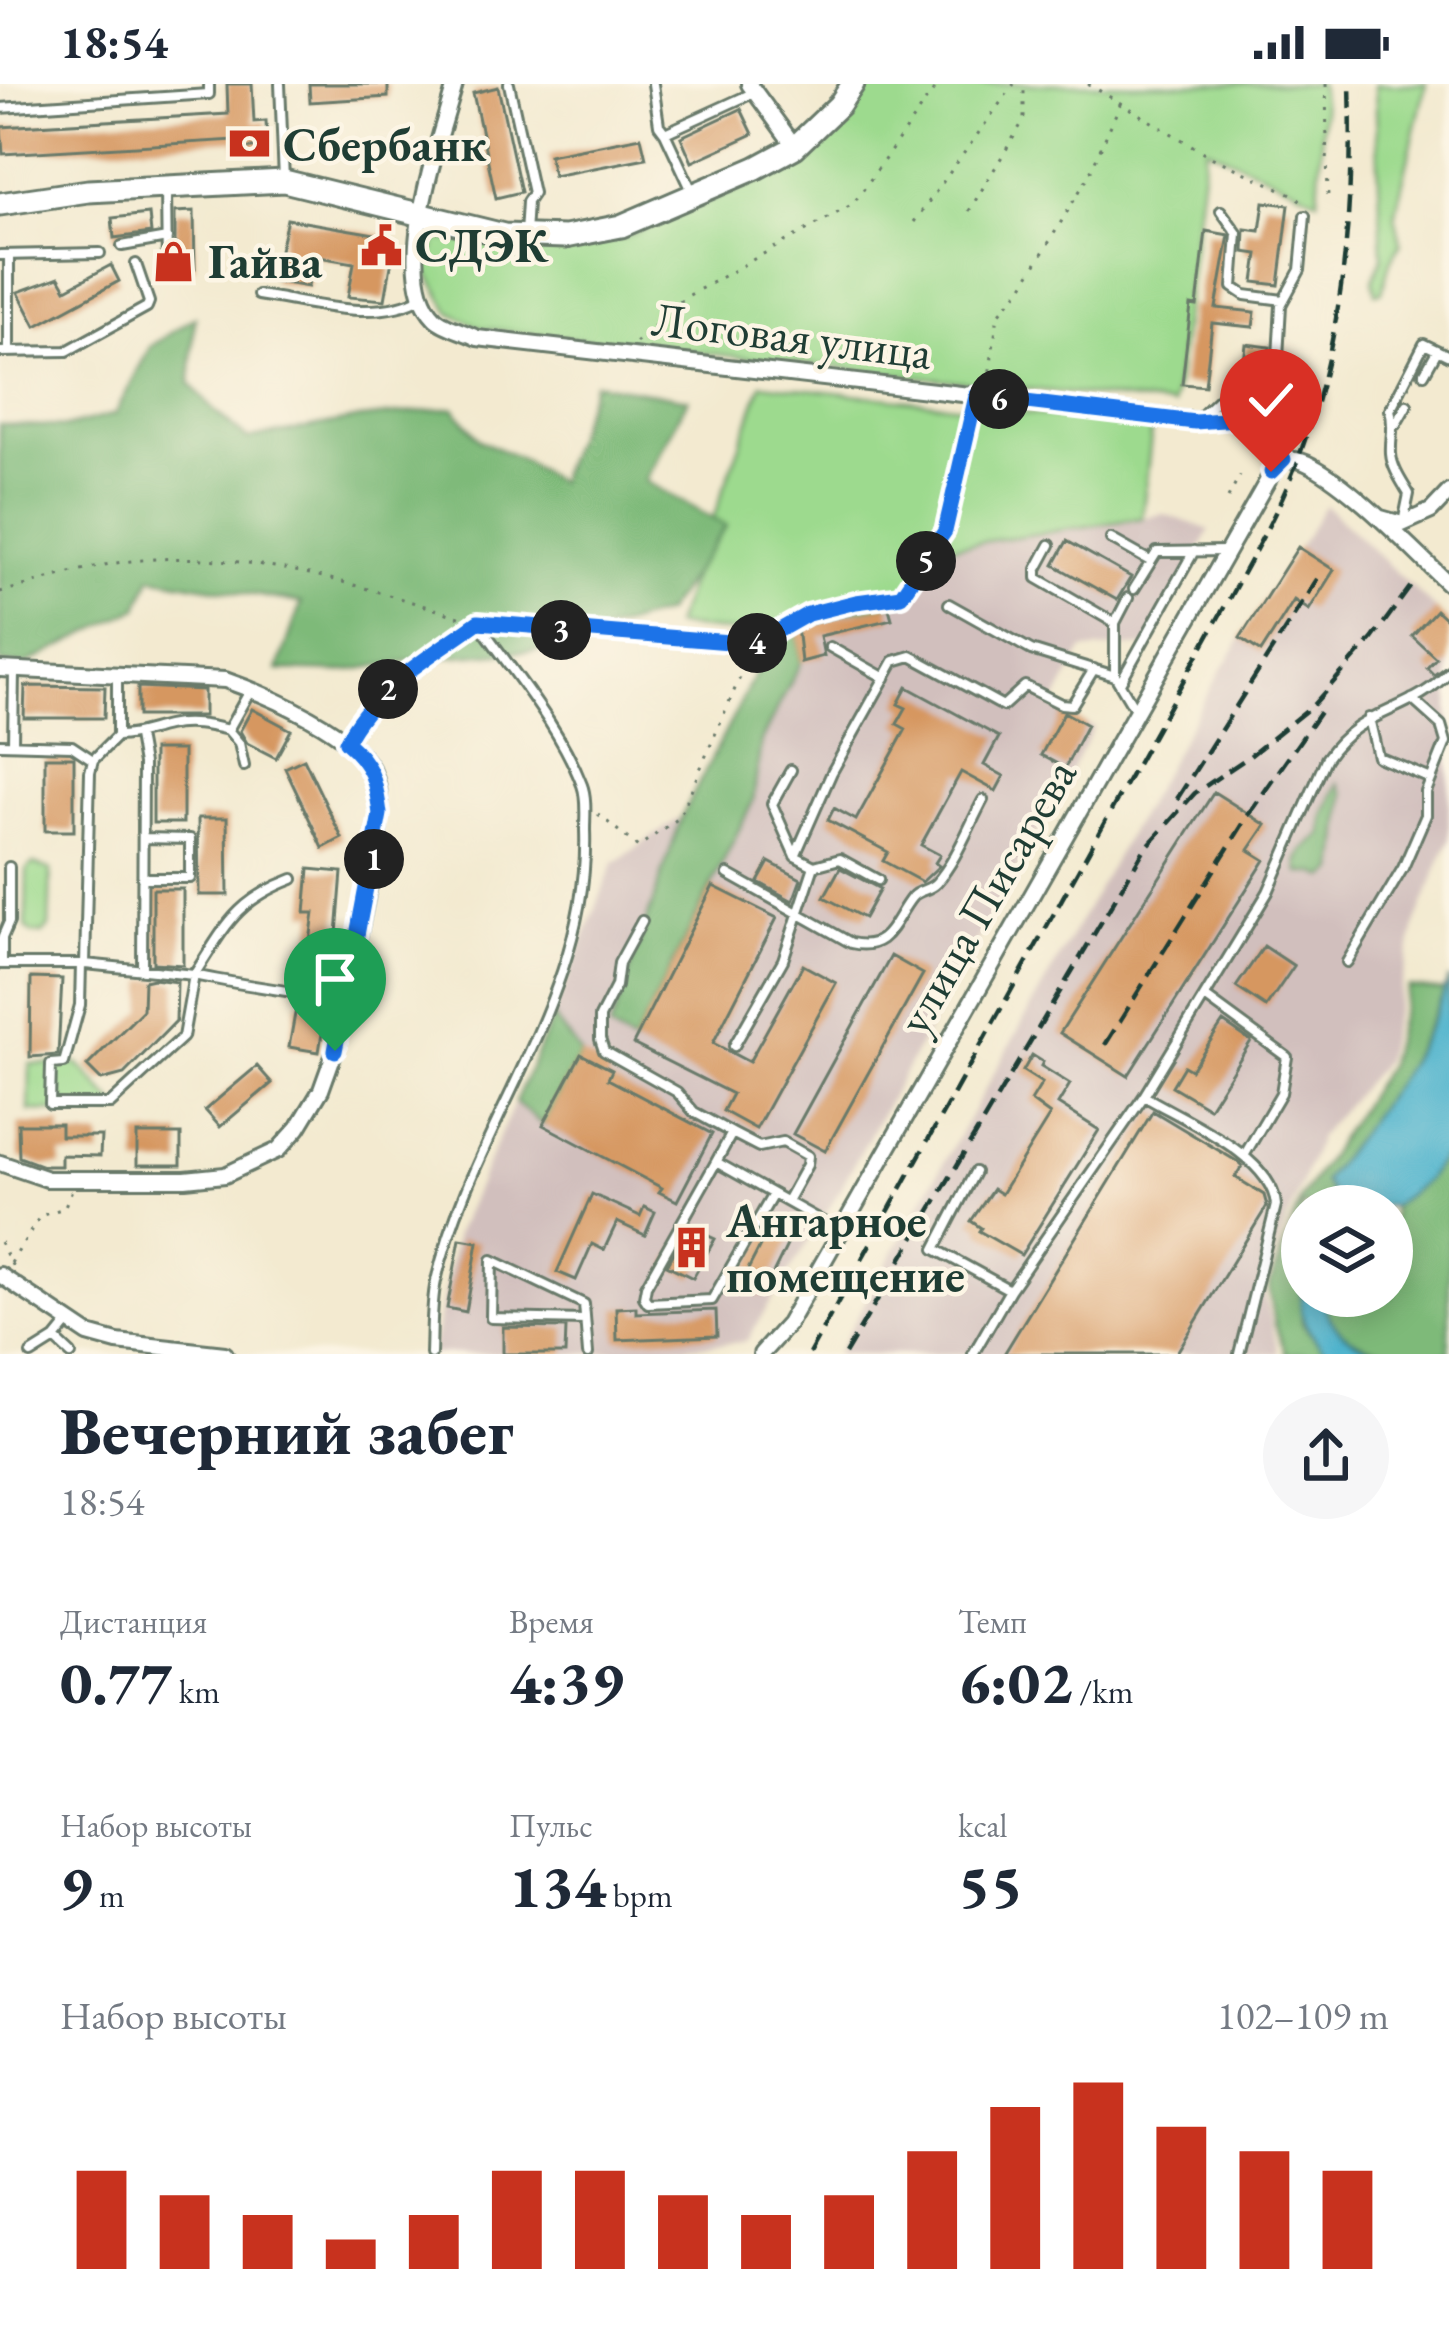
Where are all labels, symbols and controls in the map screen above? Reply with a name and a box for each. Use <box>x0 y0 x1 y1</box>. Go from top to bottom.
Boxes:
text: 18:54 <box>60 13 168 71</box>
place label: Сбербанк <box>283 113 487 175</box>
bank icon: Сбербанк <box>226 121 272 167</box>
place label: СДЭК <box>415 214 549 276</box>
public building icon: СДЭК <box>358 222 404 268</box>
place label: Гайва <box>208 230 323 292</box>
shop icon: Гайва <box>151 238 197 284</box>
street label: Логовая улица <box>649 287 936 383</box>
pin <box>1220 349 1322 472</box>
icon: check <box>1238 367 1304 433</box>
pin: 6 <box>969 369 1029 429</box>
text: 6 <box>990 377 1008 420</box>
pin: 5 <box>896 531 956 591</box>
text: 5 <box>917 539 935 582</box>
pin: 3 <box>531 600 591 660</box>
text: 3 <box>552 608 570 651</box>
pin: 4 <box>727 613 787 673</box>
text: 4 <box>748 621 766 664</box>
pin: 2 <box>358 659 418 719</box>
text: 2 <box>379 667 397 710</box>
street label: улица Писарева <box>882 746 1090 1045</box>
pin: 1 <box>344 829 404 889</box>
text: 1 <box>365 837 383 880</box>
pin <box>284 928 386 1051</box>
icon: arrive <box>302 946 368 1012</box>
map controls <box>1281 1185 1413 1317</box>
button: layers <box>1281 1185 1413 1317</box>
place label: Ангарное помещение <box>725 1189 965 1306</box>
building icon: Ангарное помещение <box>669 1225 715 1271</box>
text: Вечерний забег <box>60 1388 514 1474</box>
button: share <box>1263 1393 1389 1519</box>
text: 18:54 <box>60 1476 145 1527</box>
text: Дистанция <box>60 1600 207 1643</box>
text: Время <box>509 1600 594 1643</box>
text: Темп <box>958 1600 1027 1643</box>
text: 0.77 <box>60 1643 172 1721</box>
text: 4:39 <box>509 1643 624 1721</box>
text: 6:02 <box>958 1643 1073 1721</box>
text: km <box>172 1670 220 1713</box>
text: /km <box>1073 1670 1133 1713</box>
text: Набор высоты <box>60 1804 252 1847</box>
text: Пульс <box>509 1804 593 1847</box>
text: kcal <box>958 1804 1008 1847</box>
text: 9 <box>60 1847 92 1925</box>
text: 134 <box>509 1847 606 1925</box>
text: 55 <box>958 1847 1023 1925</box>
text: m <box>92 1874 125 1917</box>
text: bpm <box>606 1874 673 1917</box>
text: Набор высоты <box>60 1990 287 2041</box>
text: 102–109 m <box>1217 1990 1389 2041</box>

